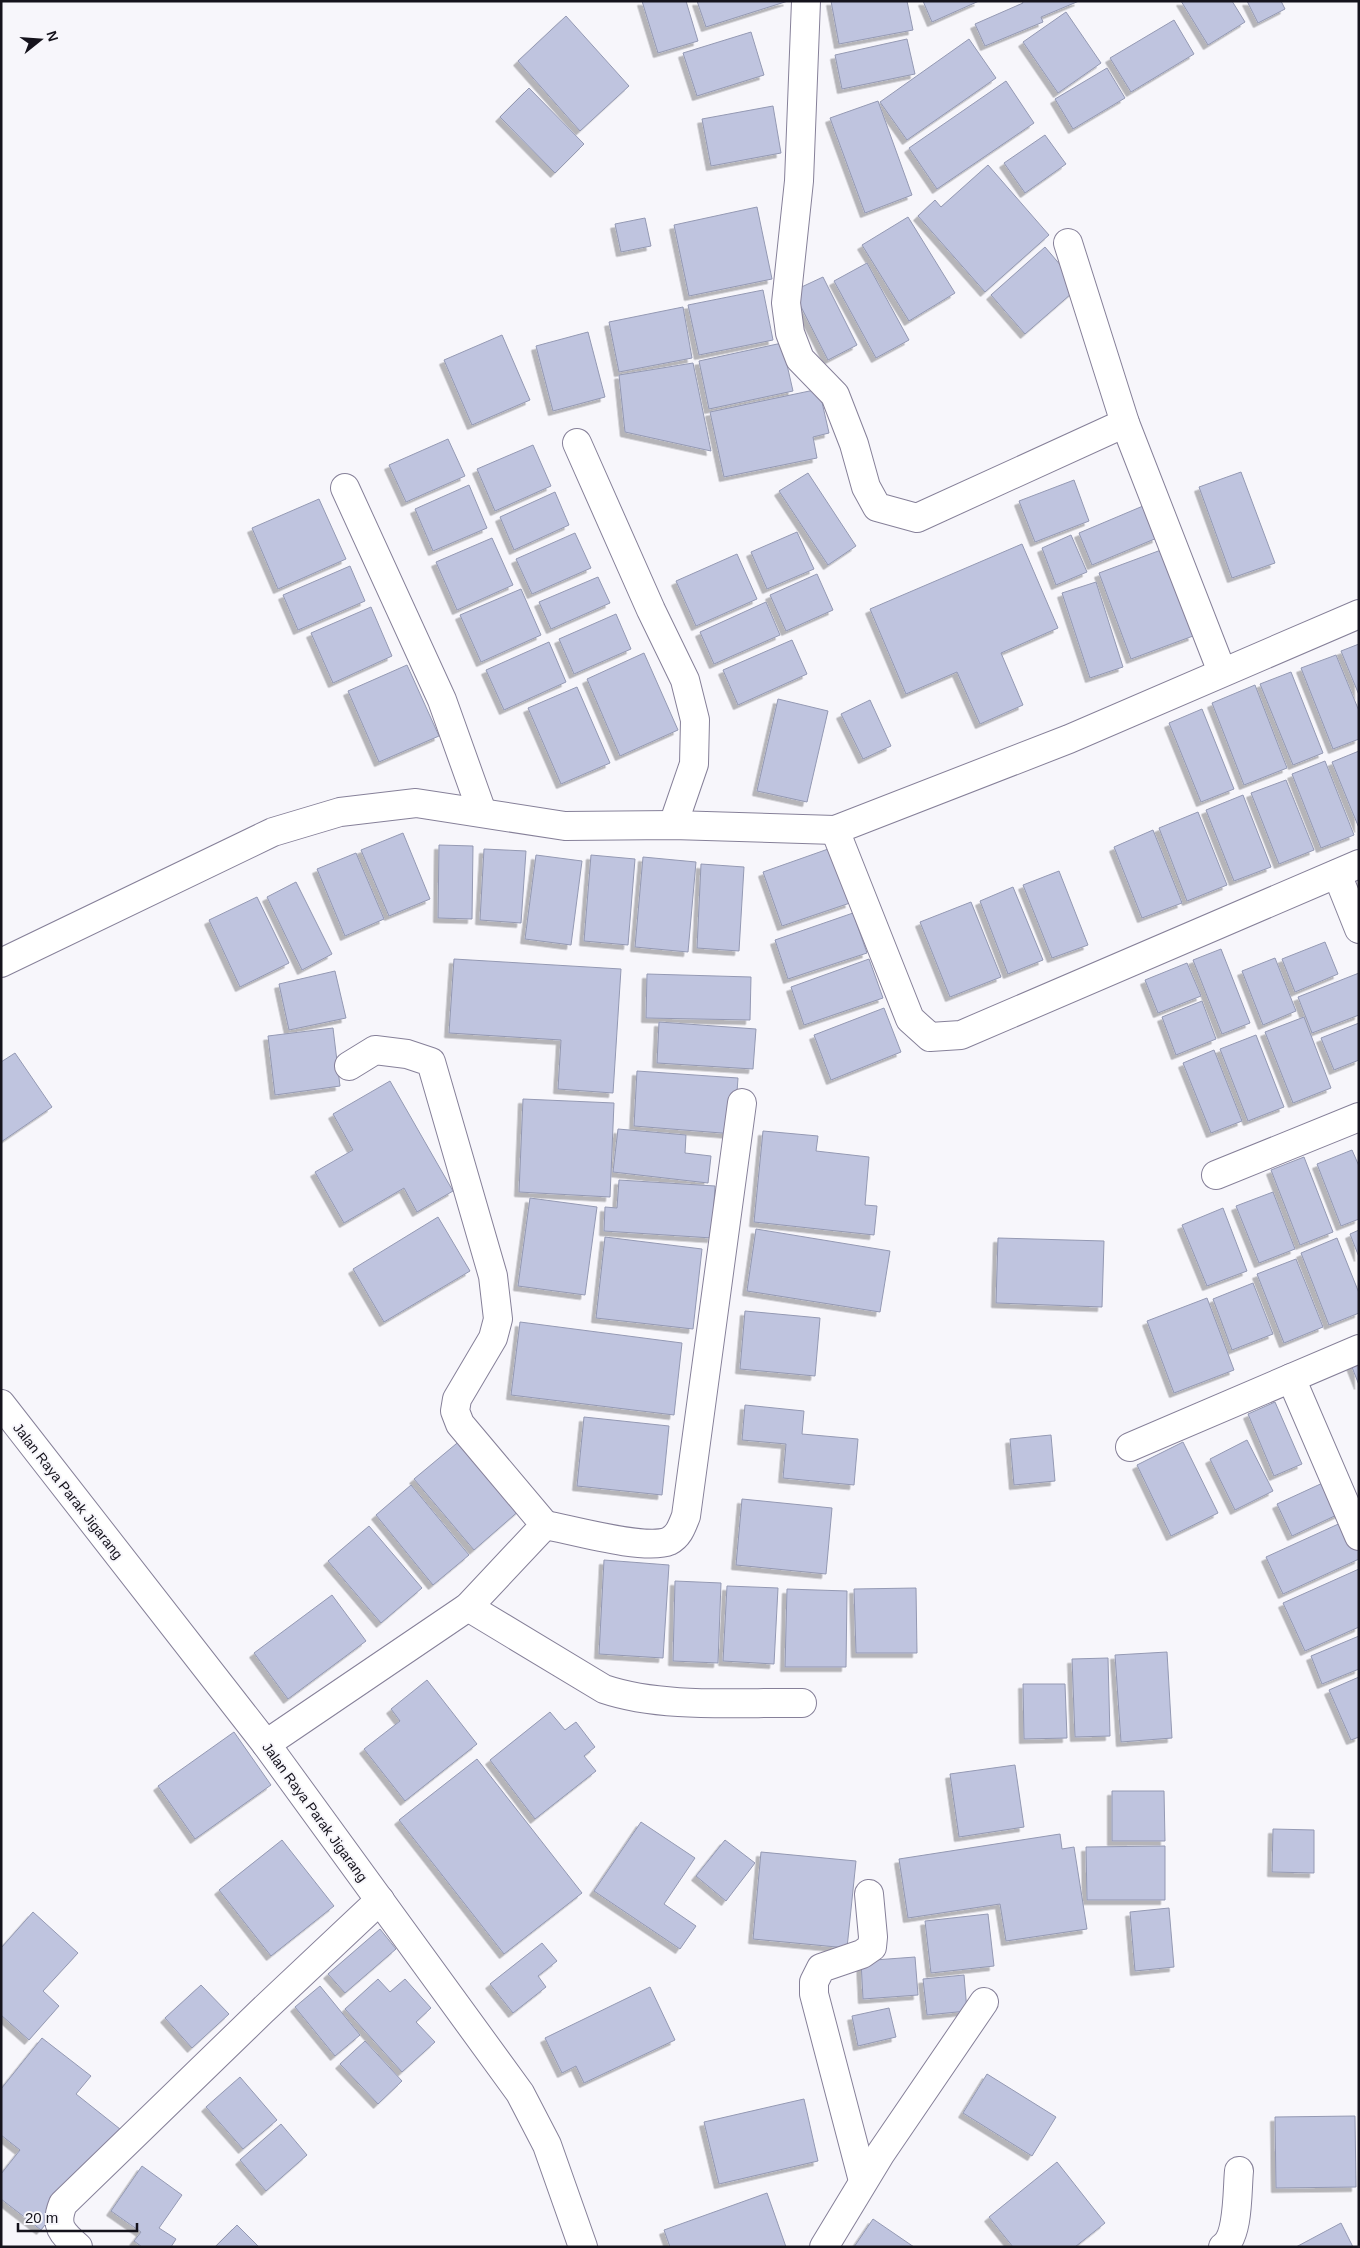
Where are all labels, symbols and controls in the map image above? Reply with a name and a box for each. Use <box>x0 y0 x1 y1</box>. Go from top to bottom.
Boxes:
north arrow <box>15 15 65 65</box>
text: N <box>43 29 62 43</box>
street label: Jalan Raya Parak Jigarang <box>10 1420 126 1562</box>
street label: Jalan Raya Parak Jigarang <box>259 1739 371 1885</box>
scale bar <box>18 2200 136 2232</box>
text: 20 m <box>25 2209 58 2226</box>

